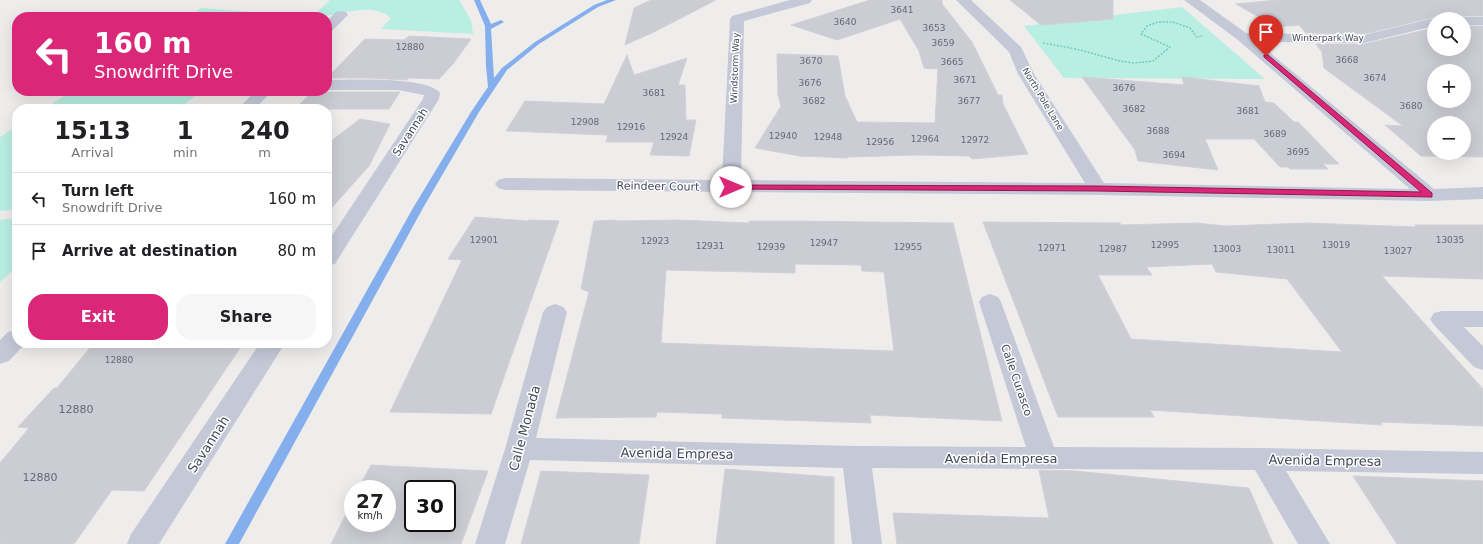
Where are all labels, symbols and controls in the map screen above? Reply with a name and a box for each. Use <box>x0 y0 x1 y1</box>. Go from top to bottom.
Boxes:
house number: 3641 <box>891 5 913 15</box>
map controls <box>1427 12 1471 160</box>
button: search <box>1427 12 1471 56</box>
pin <box>1249 15 1283 56</box>
house number: 3640 <box>834 17 857 27</box>
icon: arrive <box>1255 21 1277 43</box>
house number: 3653 <box>923 23 945 33</box>
text: 160 m <box>94 27 191 60</box>
icon: left <box>28 28 80 80</box>
street label: Windstorm Way <box>729 32 741 103</box>
street label: Winterpark Way <box>1292 33 1365 43</box>
house number: 3659 <box>932 38 955 48</box>
house number: 12880 <box>396 42 425 52</box>
house number: 3668 <box>1336 55 1359 65</box>
house number: 3670 <box>800 56 823 66</box>
house number: 3665 <box>941 57 963 67</box>
text: Snowdrift Drive <box>94 61 233 82</box>
button: + <box>1427 64 1471 108</box>
street label: North Pole Lane <box>1020 66 1066 133</box>
house number: 3674 <box>1364 73 1387 83</box>
house number: 3671 <box>954 75 976 85</box>
house number: 3676 <box>799 78 822 88</box>
house number: 3676 <box>1113 83 1136 93</box>
house number: 3681 <box>643 88 665 98</box>
house number: 3682 <box>803 96 825 106</box>
house number: 3677 <box>958 96 980 106</box>
house number: 3680 <box>1400 101 1423 111</box>
house number: 3682 <box>1123 104 1145 114</box>
street label: Savannah <box>390 106 431 159</box>
house number: 3681 <box>1237 106 1259 116</box>
button: − <box>1427 116 1471 160</box>
text: 15:13 <box>54 117 131 145</box>
text: 1 <box>177 117 193 145</box>
text: 240 <box>240 117 290 145</box>
house number: 12908 <box>571 117 600 127</box>
house number: 12916 <box>617 122 646 132</box>
house number: 3688 <box>1147 126 1170 136</box>
house number: 3689 <box>1264 129 1287 139</box>
house number: 12940 <box>769 131 798 141</box>
house number: 12924 <box>660 132 689 142</box>
house number: 12948 <box>814 132 843 142</box>
house number: 12964 <box>911 134 940 144</box>
house number: 12972 <box>961 135 989 145</box>
house number: 12956 <box>866 137 895 147</box>
text: Arrival <box>71 145 114 160</box>
text: min <box>173 145 197 160</box>
text: m <box>258 145 271 160</box>
house number: 3695 <box>1287 147 1309 157</box>
house number: 3694 <box>1163 150 1186 160</box>
position arrow <box>710 166 752 208</box>
street label: Reindeer Court <box>617 179 700 194</box>
text: Turn left <box>62 182 134 200</box>
icon: left <box>28 188 50 210</box>
text: 160 m <box>268 190 316 208</box>
text: Snowdrift Drive <box>62 200 163 215</box>
house number: 12901 <box>470 235 498 245</box>
house number: 13035 <box>1436 235 1464 245</box>
house number: 12923 <box>641 236 669 246</box>
house number: 12947 <box>810 238 838 248</box>
icon: arrive <box>28 240 50 262</box>
house number: 12995 <box>1151 240 1179 250</box>
house number: 13019 <box>1322 240 1351 250</box>
house number: 12931 <box>696 241 724 251</box>
text: Arrive at destination <box>62 242 237 260</box>
text: 80 m <box>278 242 316 260</box>
house number: 12939 <box>757 242 786 252</box>
house number: 12955 <box>894 242 922 252</box>
house number: 12971 <box>1038 243 1066 253</box>
house number: 12987 <box>1099 244 1127 254</box>
house number: 13003 <box>1213 244 1241 254</box>
house number: 13011 <box>1267 245 1295 255</box>
house number: 13027 <box>1384 246 1412 256</box>
button: Exit <box>28 294 168 340</box>
button: Share <box>176 294 316 340</box>
street label: Calle Curasco <box>998 342 1035 418</box>
house number: 12880 <box>105 355 134 365</box>
street label: Calle Monada <box>506 384 543 473</box>
house number: 12880 <box>59 403 94 416</box>
street label: Savannah <box>185 413 232 475</box>
street label: Avenida Empresa <box>620 445 734 462</box>
street label: Avenida Empresa <box>945 451 1057 466</box>
street label: Avenida Empresa <box>1268 452 1382 469</box>
house number: 12880 <box>23 471 58 484</box>
speed limit sign: 30 <box>404 480 456 532</box>
text: 27 <box>356 489 384 513</box>
text: km/h <box>357 510 383 521</box>

